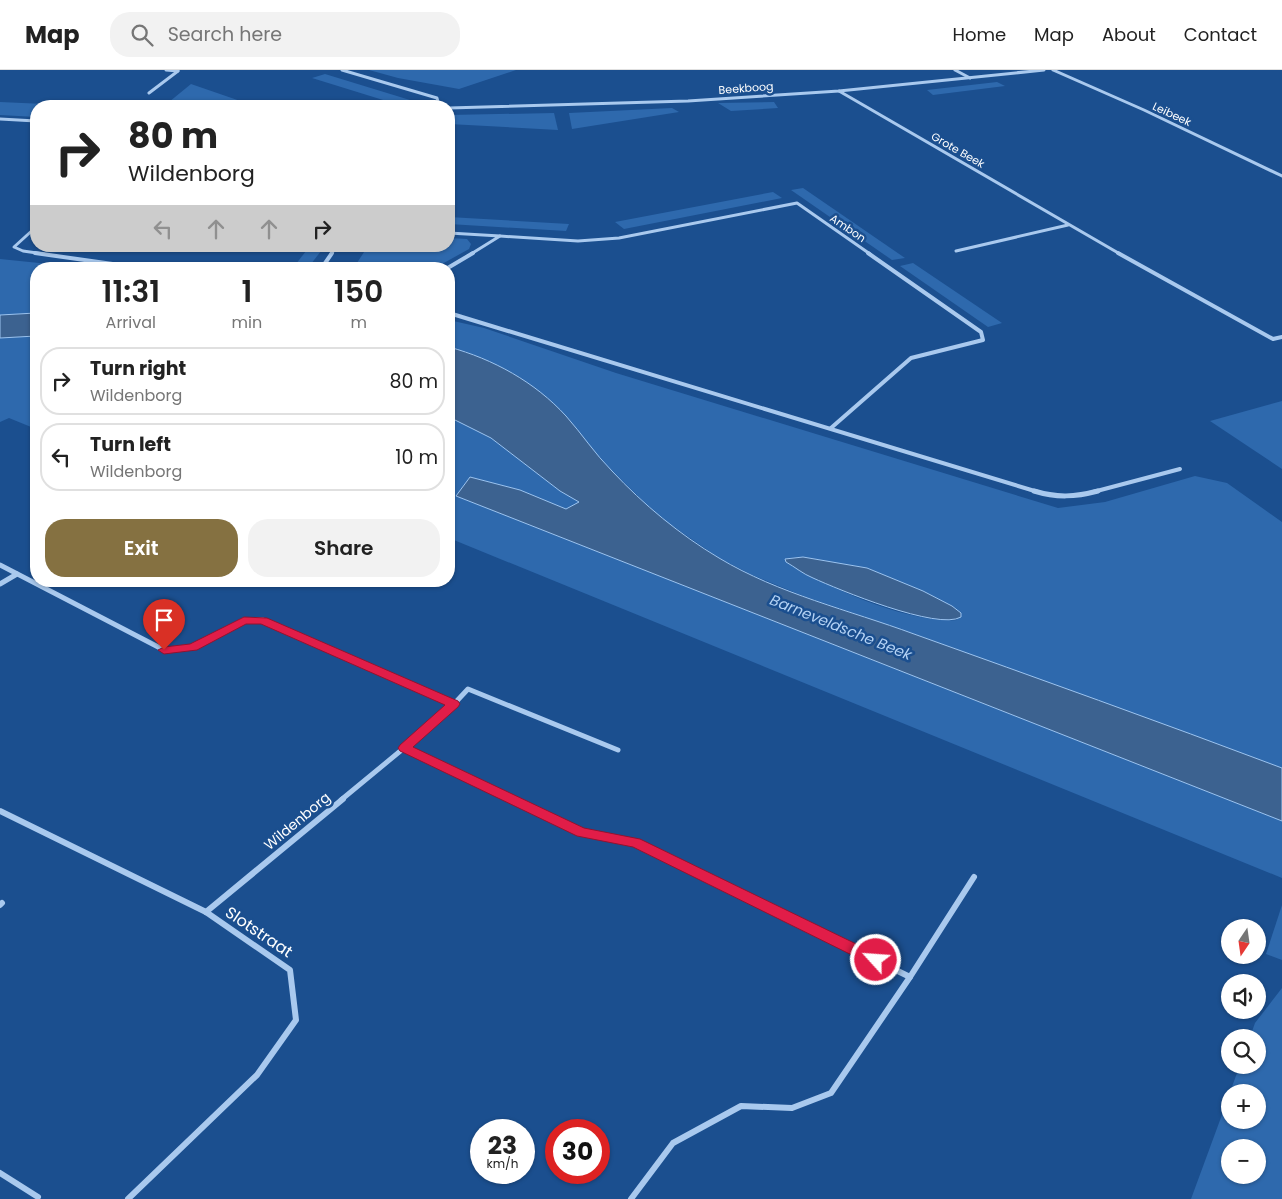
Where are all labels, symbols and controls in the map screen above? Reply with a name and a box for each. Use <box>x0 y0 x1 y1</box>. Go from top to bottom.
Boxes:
search box <box>110 12 460 57</box>
text: Map <box>25 18 80 51</box>
icon: search <box>128 21 156 49</box>
text: Search here <box>168 21 282 48</box>
text: Home <box>952 22 1006 47</box>
text: Map <box>1034 22 1074 47</box>
text: About <box>1102 22 1156 47</box>
text: Contact <box>1184 22 1257 47</box>
street label: Beekboog <box>718 78 774 98</box>
street label: Leibeek <box>1150 98 1194 130</box>
text: 80 m <box>128 111 218 160</box>
icon: right <box>45 120 110 185</box>
street label: Grote Beek <box>928 128 988 172</box>
text: Wildenborg <box>128 158 255 189</box>
street label: Ambon <box>827 210 869 246</box>
icon: left <box>149 215 177 243</box>
icon: ahead <box>202 215 230 243</box>
icon: ahead <box>255 215 283 243</box>
icon: right <box>308 215 336 243</box>
text: 11:31 <box>102 270 160 313</box>
text: 1 <box>242 270 252 313</box>
text: 150 <box>334 270 383 313</box>
text: Arrival <box>106 311 156 334</box>
text: min <box>232 311 262 334</box>
text: m <box>350 311 367 334</box>
text: Turn right <box>90 355 186 382</box>
icon: right <box>47 367 75 395</box>
text: 80 m <box>389 368 438 395</box>
text: Wildenborg <box>90 384 182 407</box>
text: Turn left <box>90 431 171 458</box>
icon: left <box>47 443 75 471</box>
text: 10 m <box>395 444 438 471</box>
text: Wildenborg <box>90 460 182 483</box>
button: Exit <box>45 519 238 577</box>
button: Share <box>248 519 440 577</box>
water label: Barneveldsche Beek <box>767 589 916 666</box>
pin <box>143 599 185 650</box>
icon: arrive <box>150 606 178 634</box>
street label: Wildenborg <box>260 787 334 855</box>
street label: Slotstraat <box>221 901 297 963</box>
north arrow <box>1221 919 1266 964</box>
map controls <box>1221 919 1266 1184</box>
position arrow <box>849 933 901 985</box>
button: sound <box>1221 974 1266 1019</box>
button: search <box>1221 1029 1266 1074</box>
button: + <box>1221 1084 1266 1129</box>
speed limit sign: 30 <box>545 1119 610 1184</box>
text: 23 <box>488 1128 517 1163</box>
button: − <box>1221 1139 1266 1184</box>
text: km/h <box>487 1155 518 1172</box>

